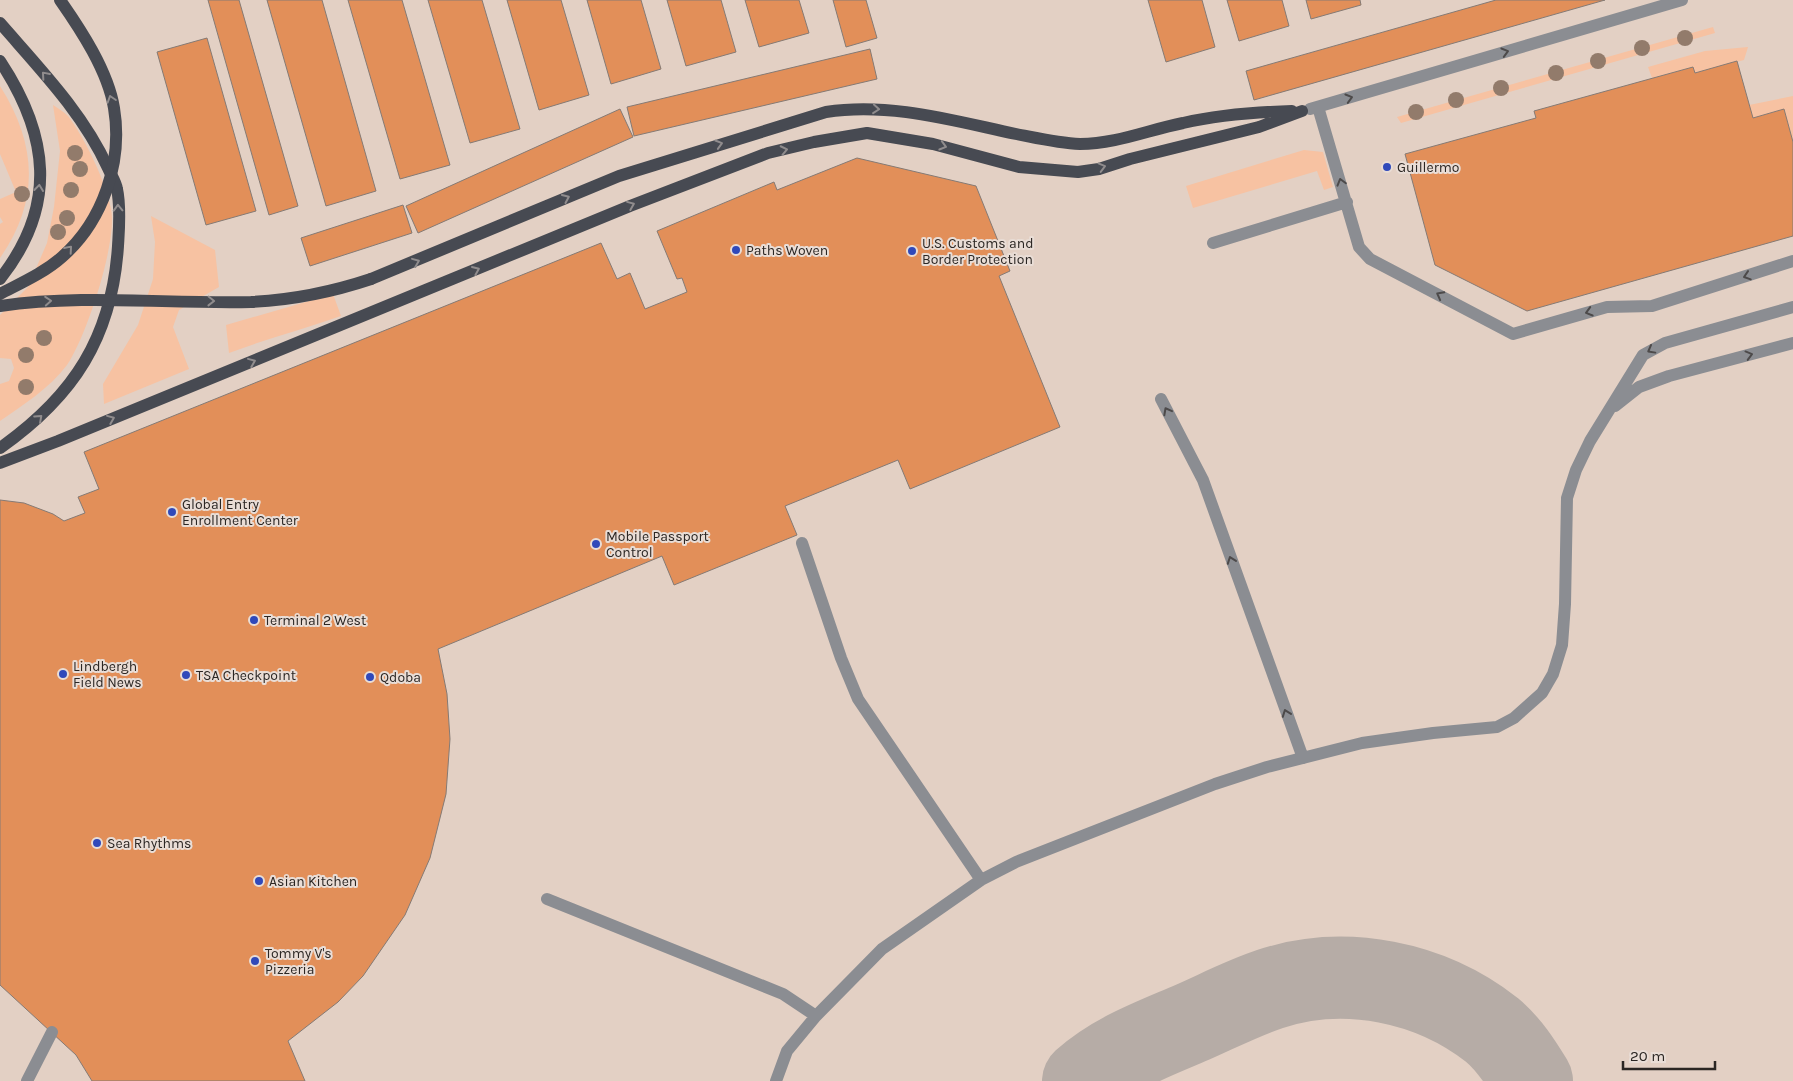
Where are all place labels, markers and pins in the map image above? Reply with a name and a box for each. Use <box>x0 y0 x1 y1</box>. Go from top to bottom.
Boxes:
place label: Guillermo <box>1397 159 1460 176</box>
marker: Guillermo <box>1381 161 1393 173</box>
place label: U.S. Customs and Border Protection <box>922 235 1034 268</box>
place label: Paths Woven <box>746 242 828 259</box>
marker: Paths Woven <box>730 244 742 256</box>
marker: U.S. Customs and Border Protection <box>906 245 918 257</box>
place label: Global Entry Enrollment Center <box>182 496 299 529</box>
marker: Global Entry Enrollment Center <box>166 506 178 518</box>
place label: Mobile Passport Control <box>606 528 709 561</box>
marker: Mobile Passport Control <box>590 538 602 550</box>
place label: Terminal 2 West <box>264 612 366 629</box>
marker: Terminal 2 West <box>248 614 260 626</box>
place label: Lindbergh Field News <box>73 658 142 691</box>
place label: TSA Checkpoint <box>196 667 296 684</box>
marker: Lindbergh Field News <box>57 668 69 680</box>
marker: TSA Checkpoint <box>180 669 192 681</box>
place label: Qdoba <box>380 669 421 686</box>
marker: Qdoba <box>364 671 376 683</box>
place label: Sea Rhythms <box>107 835 191 852</box>
marker: Sea Rhythms <box>91 837 103 849</box>
place label: Asian Kitchen <box>269 873 357 890</box>
marker: Asian Kitchen <box>253 875 265 887</box>
place label: Tommy V's Pizzeria <box>265 945 332 978</box>
marker: Tommy V's Pizzeria <box>249 955 261 967</box>

